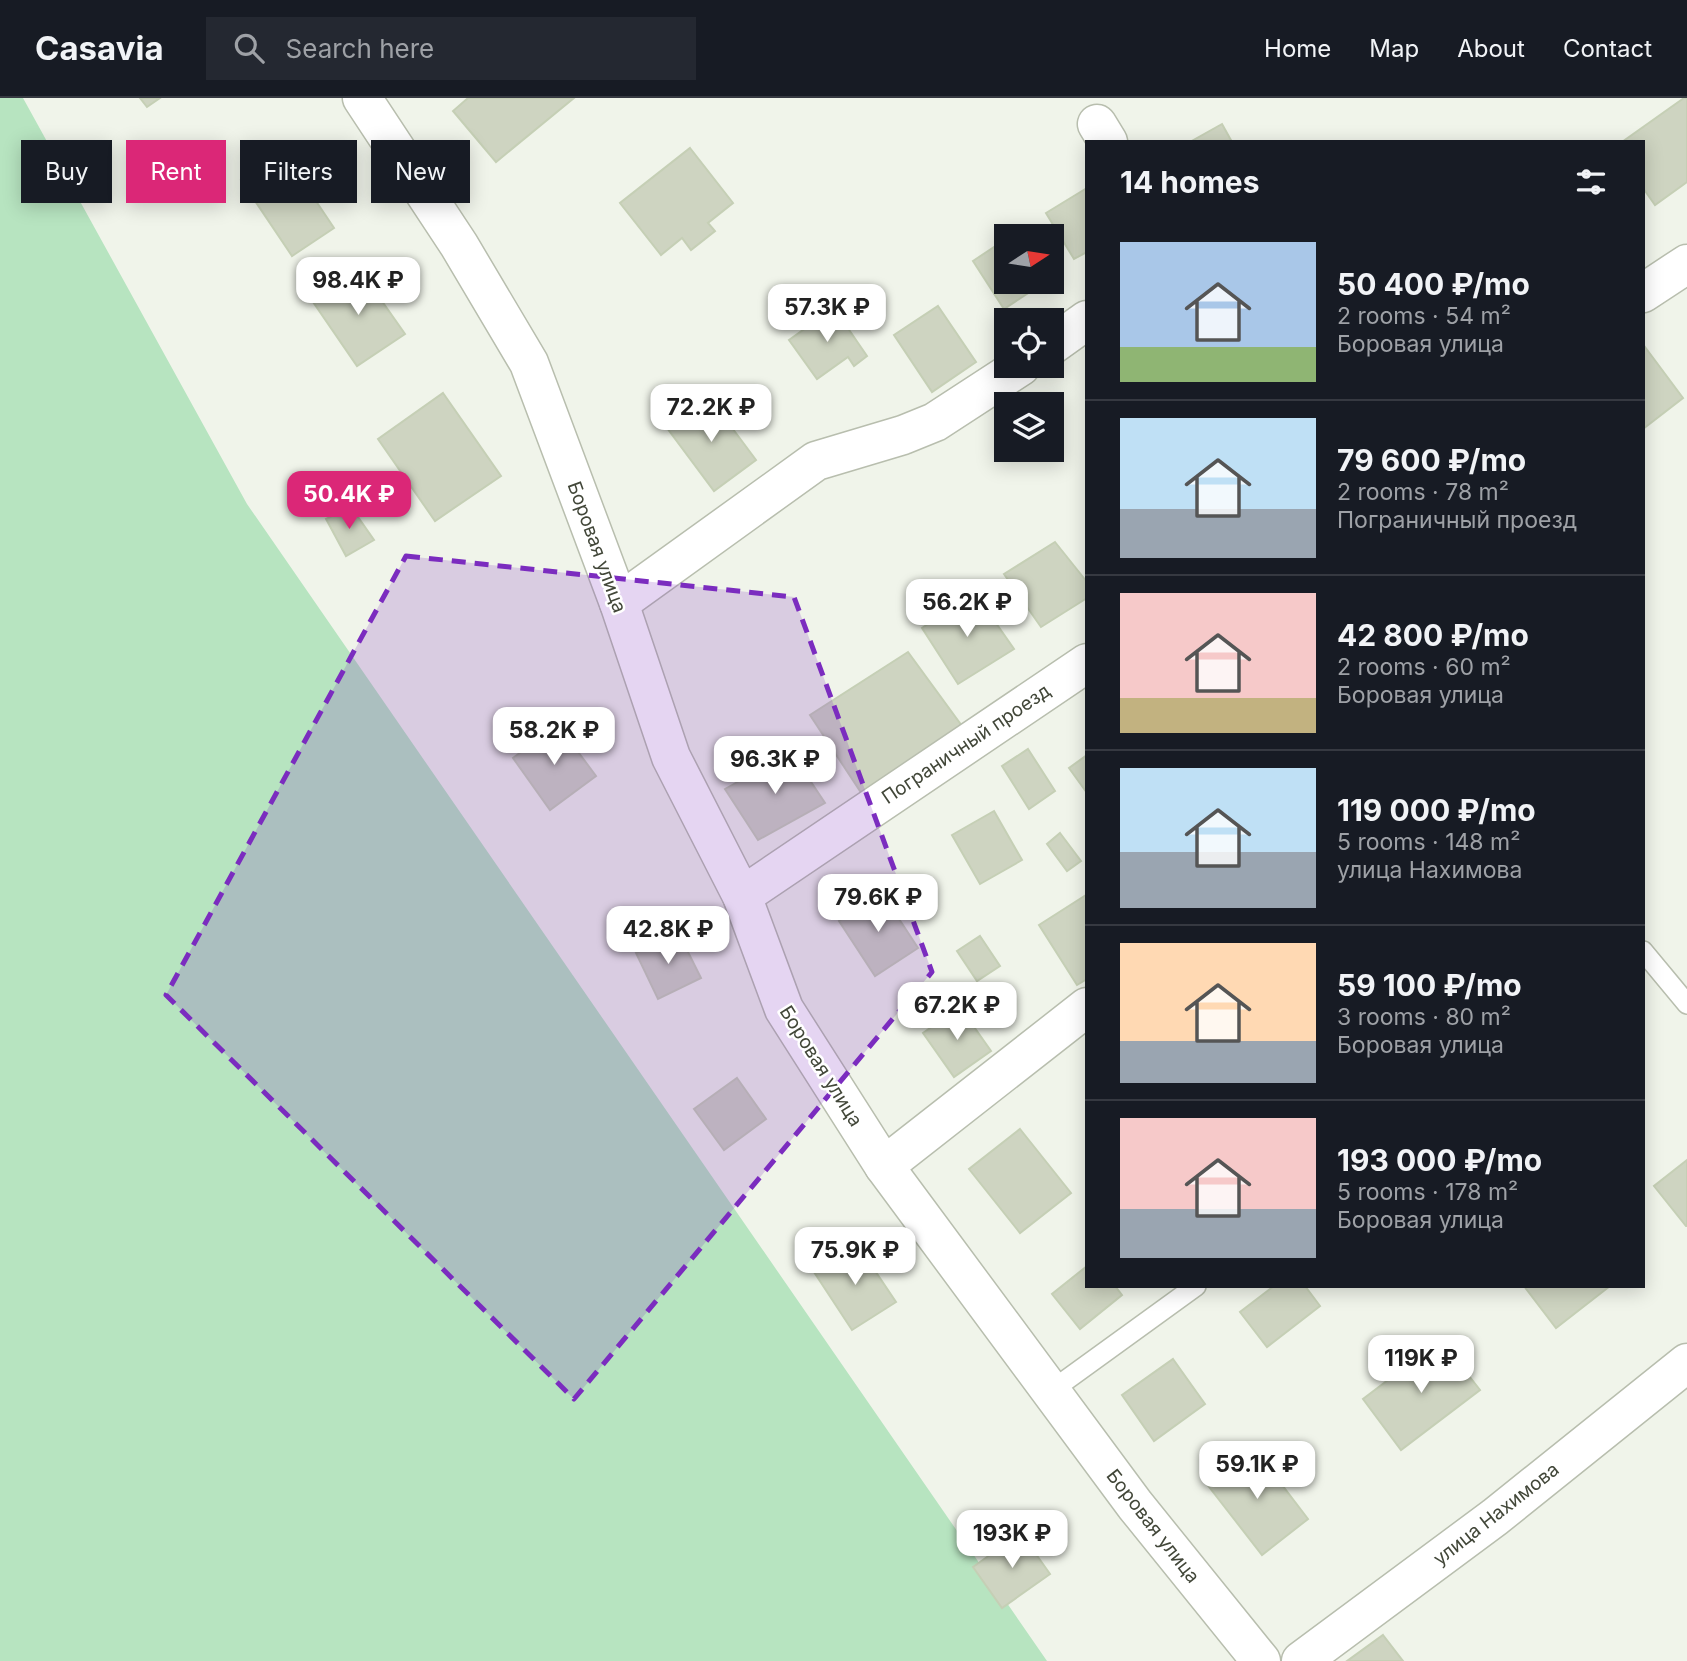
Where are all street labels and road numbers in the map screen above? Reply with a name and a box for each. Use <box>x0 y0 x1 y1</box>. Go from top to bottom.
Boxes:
street label: Боровая улица <box>563 478 631 616</box>
street label: Пограничный проезд <box>877 679 1055 809</box>
street label: Боровая улица <box>775 1001 867 1131</box>
street label: улица Нахимова <box>1429 1458 1563 1570</box>
street label: Боровая улица <box>1101 1465 1205 1587</box>

